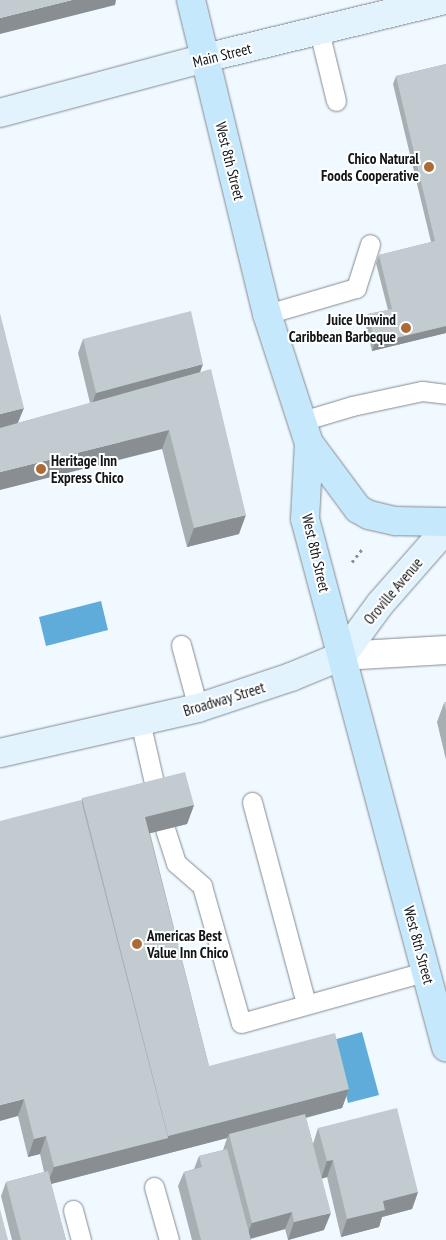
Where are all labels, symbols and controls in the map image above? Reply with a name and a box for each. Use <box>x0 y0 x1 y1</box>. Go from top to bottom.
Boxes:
street label: Main Street <box>191 39 253 71</box>
street label: West 8th Street <box>212 120 248 202</box>
place label: Chico Natural Foods Cooperative <box>321 149 419 184</box>
marker: Chico Natural Foods Cooperative <box>423 161 435 173</box>
place label: Juice Unwind Caribbean Barbeque <box>289 310 396 345</box>
marker: Juice Unwind Caribbean Barbeque <box>400 322 412 334</box>
place label: Heritage Inn Express Chico <box>51 451 124 486</box>
marker: Heritage Inn Express Chico <box>35 463 47 475</box>
street label: West 8th Street <box>298 512 334 594</box>
street label: Oroville Avenue <box>360 554 426 628</box>
street label: Broadway Street <box>181 678 267 720</box>
street label: West 8th Street <box>400 904 438 986</box>
place label: Americas Best Value Inn Chico <box>147 926 229 961</box>
marker: Americas Best Value Inn Chico <box>131 938 143 950</box>

